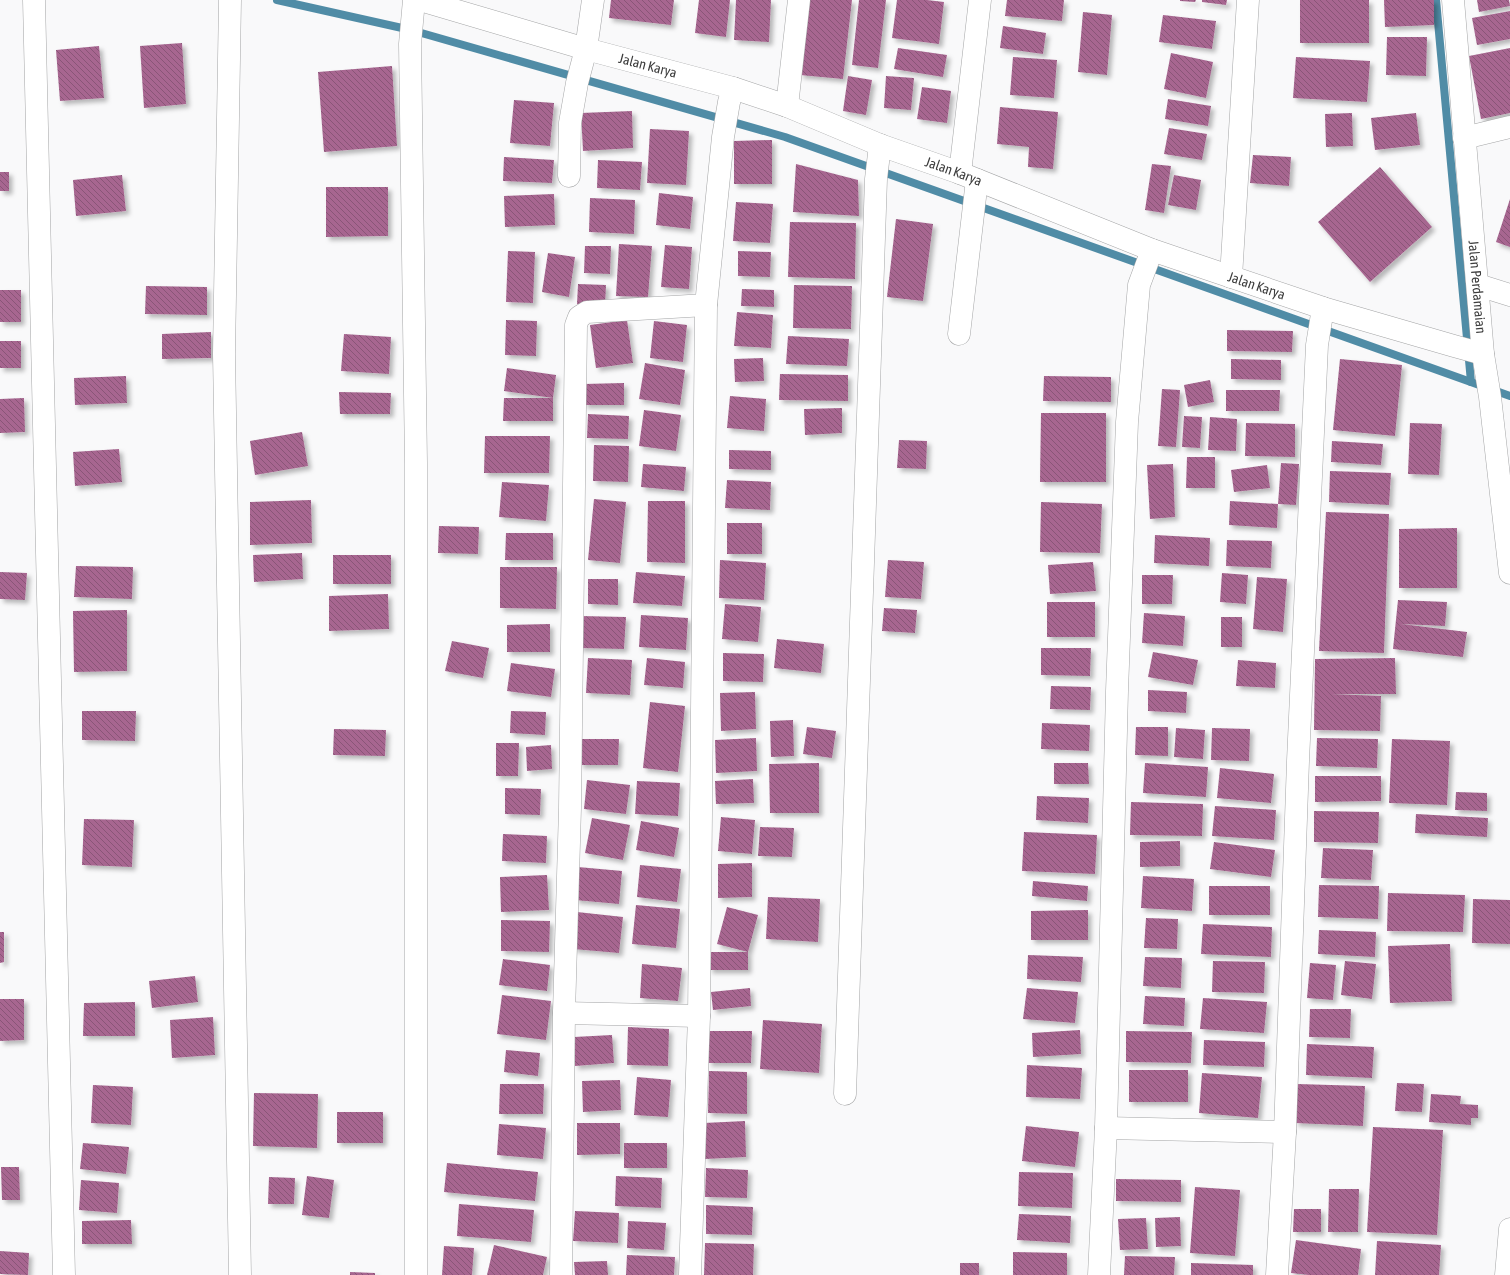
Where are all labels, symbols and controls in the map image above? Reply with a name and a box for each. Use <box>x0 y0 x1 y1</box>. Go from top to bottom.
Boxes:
street label: Jalan Karya <box>617 50 679 81</box>
street label: Jalan Karya <box>923 153 984 189</box>
street label: Jalan Perdamaian <box>1465 240 1489 334</box>
street label: Jalan Karya <box>1226 268 1287 303</box>

